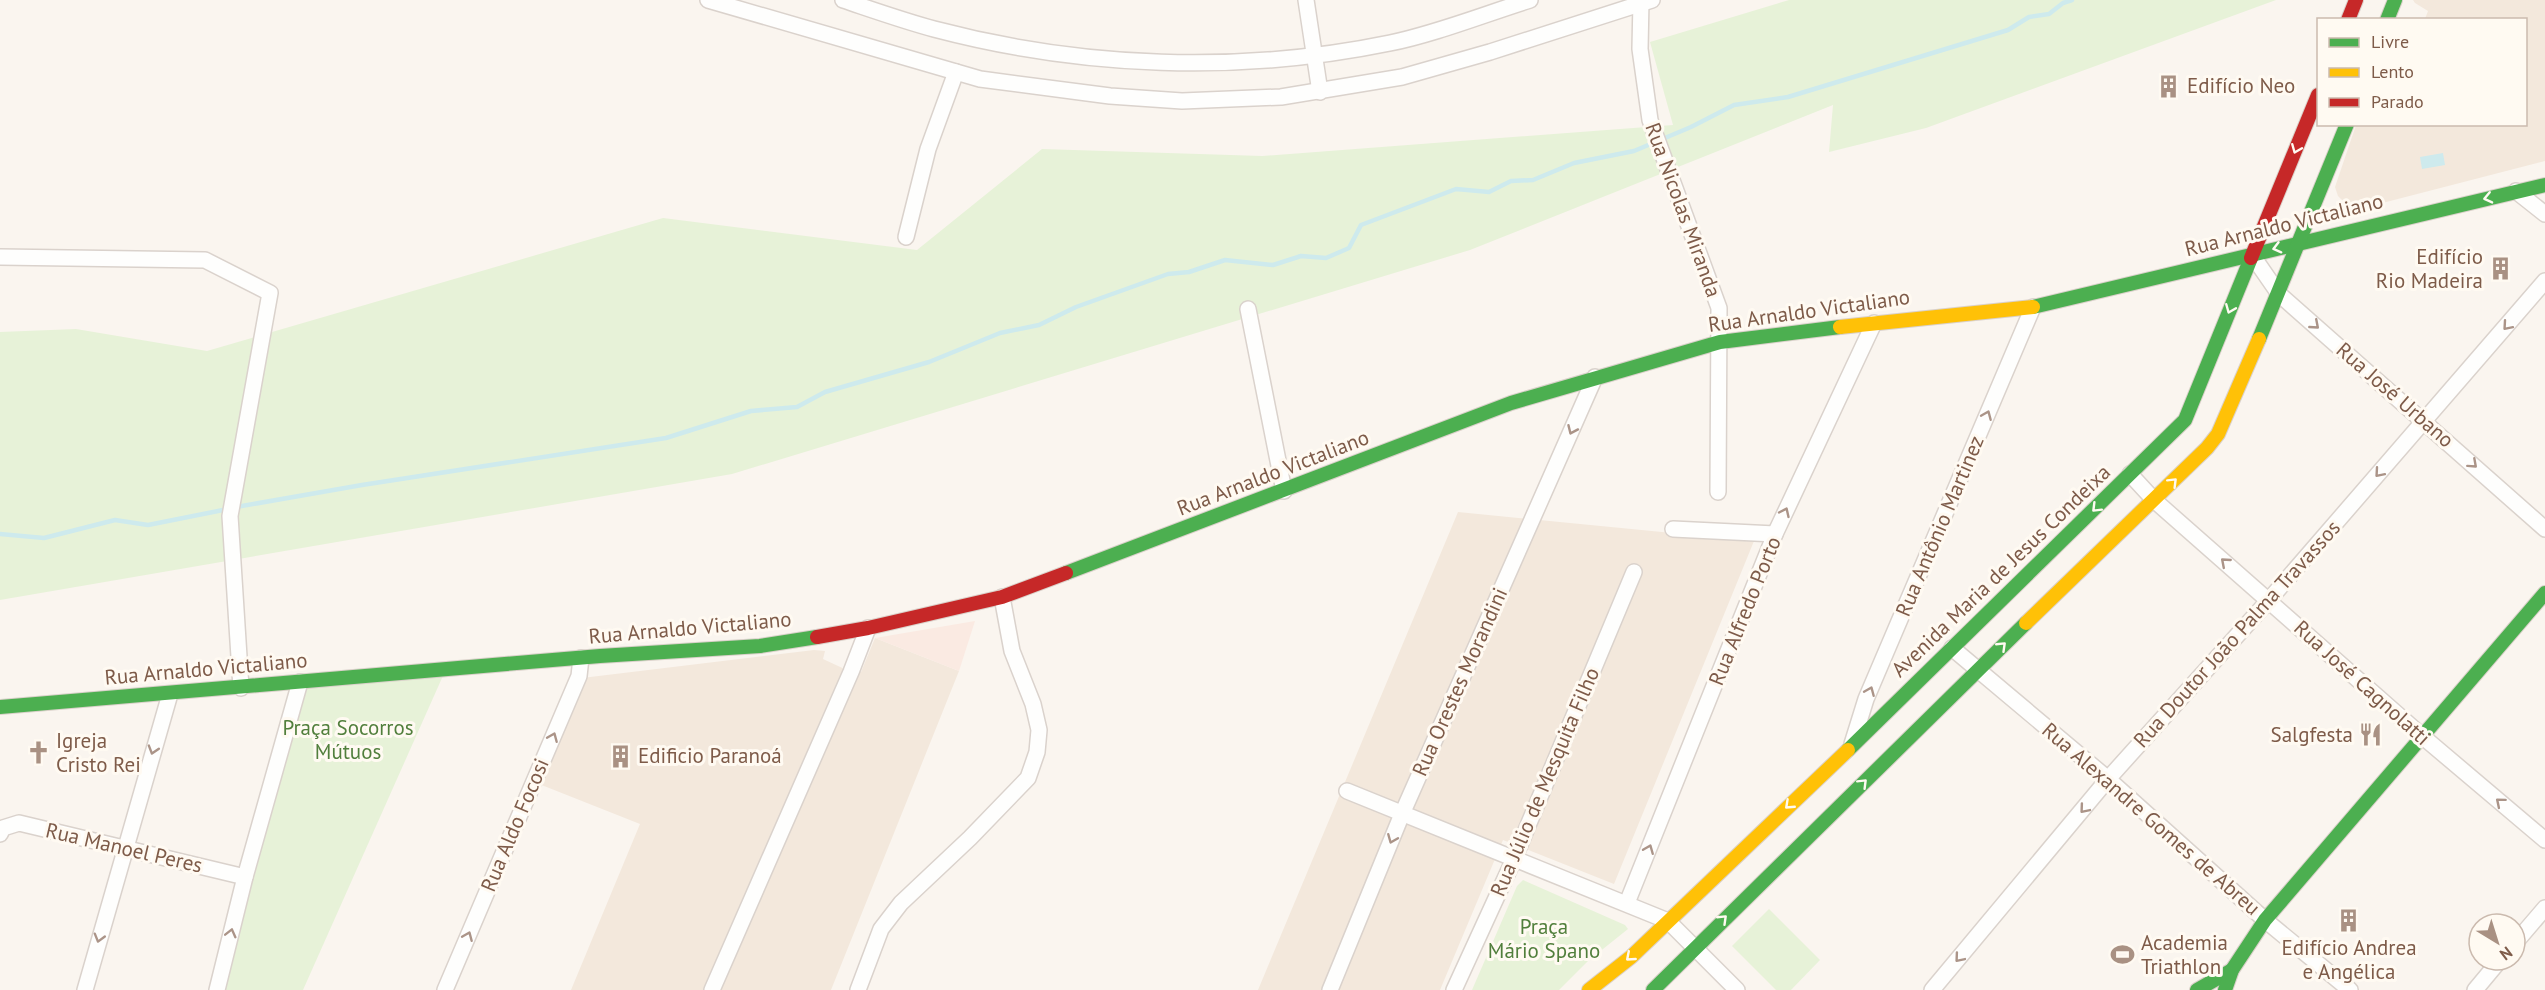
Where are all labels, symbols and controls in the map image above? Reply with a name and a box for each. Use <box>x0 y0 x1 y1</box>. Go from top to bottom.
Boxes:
legend <box>2317 18 2527 126</box>
text: Livre <box>2371 30 2409 53</box>
text: Lento <box>2371 60 2414 83</box>
place label: Edifício Neo <box>2187 72 2295 99</box>
building icon: Edifício Neo <box>2156 73 2182 99</box>
text: Parado <box>2371 90 2424 113</box>
street label: Rua Nicolas Miranda <box>1639 119 1728 301</box>
one-way arrow <box>2291 142 2303 153</box>
street label: Rua Arnaldo Victaliano <box>2182 187 2386 262</box>
one-way arrow <box>2483 190 2493 203</box>
one-way arrow <box>2272 241 2283 253</box>
place label: Edifício Rio Madeira <box>2376 243 2483 294</box>
building icon: Edifício Rio Madeira <box>2488 256 2514 282</box>
street label: Rua Arnaldo Victaliano <box>1706 283 1912 338</box>
one-way arrow <box>2225 303 2238 314</box>
one-way arrow <box>2308 318 2319 329</box>
one-way arrow <box>2503 319 2514 330</box>
street label: Rua José Urbano <box>2331 336 2460 453</box>
one-way arrow <box>1980 410 1992 421</box>
street label: Rua Arnaldo Victaliano <box>1173 423 1373 522</box>
one-way arrow <box>1567 424 1579 435</box>
street label: Rua Antônio Martinez <box>1889 431 1990 620</box>
one-way arrow <box>2466 457 2476 468</box>
street label: Avenida Maria de Jesus Condeixa <box>1885 459 2116 683</box>
one-way arrow <box>2375 466 2386 477</box>
one-way arrow <box>2165 478 2176 489</box>
one-way arrow <box>2093 500 2104 511</box>
one-way arrow <box>1778 508 1790 519</box>
street label: Rua Doutor João Palma Travassos <box>2127 514 2346 753</box>
street label: Rua Alfredo Porto <box>1702 532 1787 689</box>
one-way arrow <box>2221 558 2232 569</box>
street label: Rua Orestes Morandini <box>1406 583 1513 780</box>
street label: Rua Arnaldo Victaliano <box>587 605 792 650</box>
street label: Rua José Cagnolatti <box>2288 614 2436 751</box>
one-way arrow <box>1995 642 2006 653</box>
street label: Rua Arnaldo Victaliano <box>103 646 308 691</box>
street label: Rua Júlio de Mesquita Filho <box>1484 663 1605 900</box>
one-way arrow <box>1863 686 1875 697</box>
park label: Praça Socorros Mútuos <box>282 714 414 765</box>
street label: Rua Alexandre Gomes de Abreu <box>2036 716 2266 921</box>
place label: Salgfesta <box>2271 721 2353 748</box>
restaurant icon: Salgfesta <box>2358 722 2384 748</box>
place label: Igreja Cristo Rei <box>56 727 141 778</box>
one-way arrow <box>545 733 557 744</box>
church icon: Igreja Cristo Rei <box>25 740 51 766</box>
place label: Edificio Paranoá <box>638 742 782 769</box>
building icon: Edificio Paranoá <box>607 743 633 769</box>
one-way arrow <box>148 744 160 755</box>
street label: Rua Aldo Focosi <box>474 754 555 896</box>
one-way arrow <box>1855 779 1866 790</box>
one-way arrow <box>1785 798 1795 809</box>
one-way arrow <box>2496 798 2507 809</box>
one-way arrow <box>2080 802 2091 813</box>
street label: Rua Manoel Peres <box>43 816 205 879</box>
one-way arrow <box>1387 833 1399 844</box>
one-way arrow <box>1642 844 1654 855</box>
building icon: Edifício Andrea e Angélica <box>2336 907 2362 933</box>
north arrow <box>2467 912 2527 972</box>
park label: Praça Mário Spano <box>1488 913 1600 964</box>
one-way arrow <box>1716 915 1727 926</box>
one-way arrow <box>224 928 237 938</box>
place label: Academia Triathlon <box>2141 929 2228 980</box>
one-way arrow <box>461 931 473 942</box>
one-way arrow <box>94 932 106 943</box>
place label: Edifício Andrea e Angélica <box>2281 934 2417 985</box>
sports icon: Academia Triathlon <box>2110 942 2136 968</box>
text: N <box>2496 943 2517 965</box>
one-way arrow <box>1626 950 1637 961</box>
one-way arrow <box>1955 951 1966 962</box>

